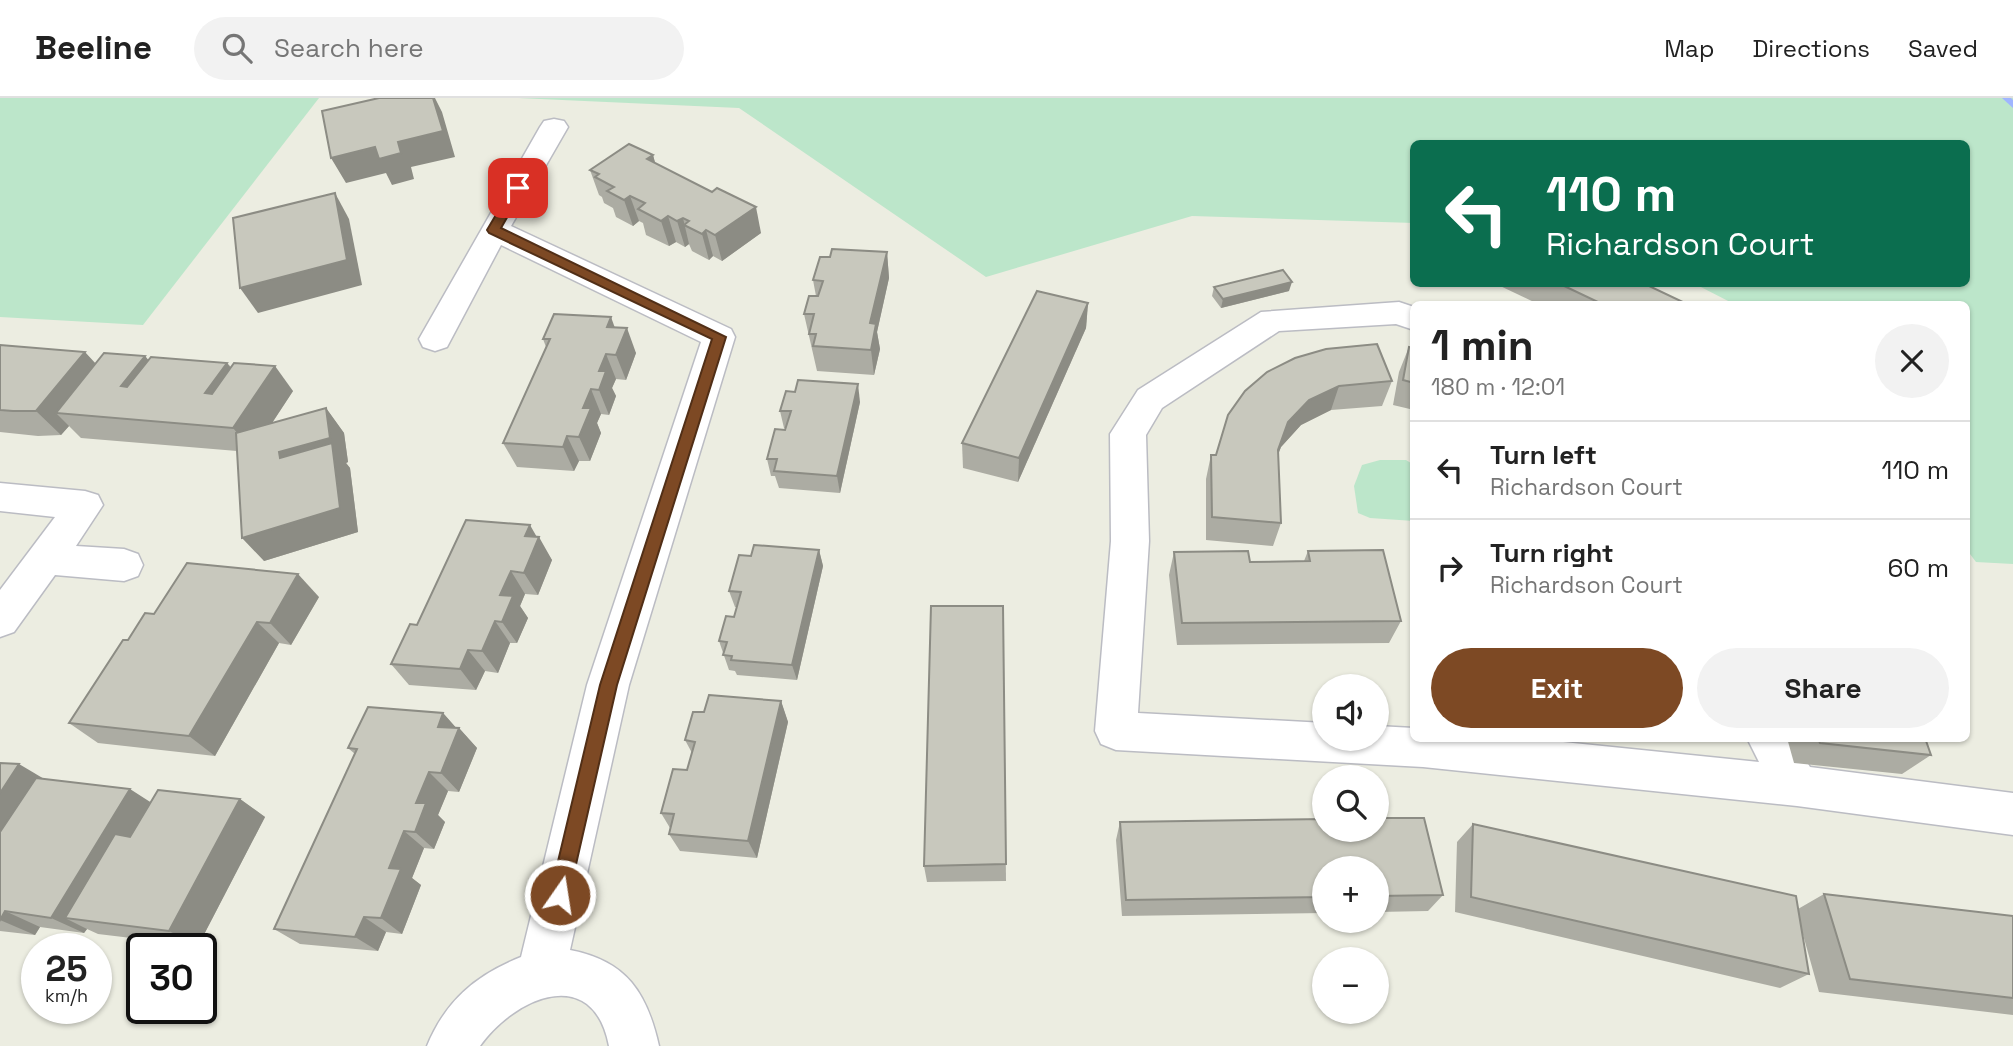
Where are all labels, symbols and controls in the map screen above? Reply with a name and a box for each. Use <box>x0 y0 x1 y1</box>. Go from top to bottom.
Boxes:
search box <box>194 17 684 80</box>
text: Beeline <box>35 27 152 69</box>
icon: search <box>218 29 256 67</box>
text: Search here <box>274 31 424 65</box>
text: Map <box>1664 33 1714 64</box>
text: Directions <box>1752 33 1870 64</box>
text: Saved <box>1908 33 1978 64</box>
pin <box>488 158 548 218</box>
text: 110 m <box>1546 163 1676 225</box>
icon: left <box>1431 168 1522 259</box>
icon: arrive <box>499 169 537 207</box>
text: Richardson Court <box>1546 224 1814 264</box>
text: 1 min <box>1431 319 1534 372</box>
button: close <box>1875 324 1949 398</box>
text: 180 m · 12:01 <box>1431 372 1565 402</box>
text: Turn left <box>1490 438 1597 472</box>
icon: left <box>1431 451 1469 489</box>
text: 110 m <box>1882 453 1949 487</box>
text: Richardson Court <box>1490 472 1683 502</box>
text: Turn right <box>1490 536 1614 570</box>
icon: right <box>1431 549 1469 587</box>
text: 60 m <box>1887 551 1949 585</box>
text: Richardson Court <box>1490 570 1683 600</box>
button: Exit <box>1431 648 1683 728</box>
button: Share <box>1697 648 1949 728</box>
map controls <box>1312 674 1389 1024</box>
button: sound <box>1312 674 1389 751</box>
button: search <box>1312 765 1389 842</box>
button: + <box>1312 856 1389 933</box>
position arrow <box>523 858 597 932</box>
speed limit sign: 30 <box>126 933 217 1024</box>
text: 25 <box>46 947 87 991</box>
button: − <box>1312 947 1389 1024</box>
text: km/h <box>45 984 88 1007</box>

